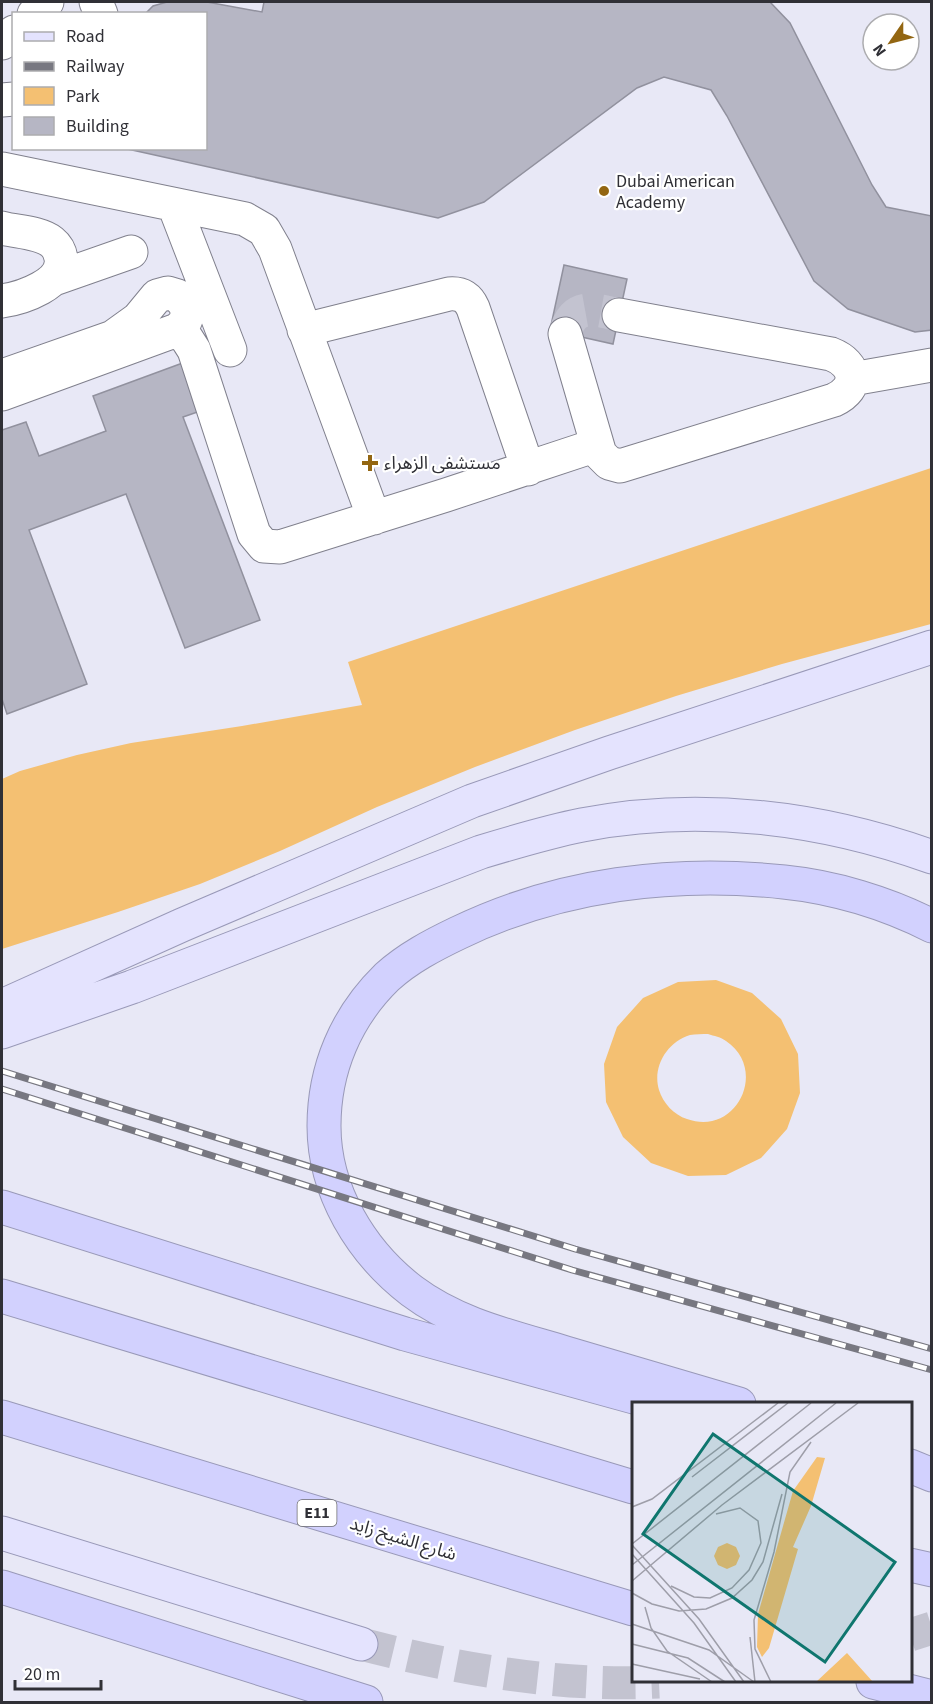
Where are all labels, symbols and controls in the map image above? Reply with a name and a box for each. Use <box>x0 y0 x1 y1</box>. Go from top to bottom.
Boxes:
legend <box>12 12 207 150</box>
north arrow <box>861 12 921 72</box>
text: Road <box>66 24 105 49</box>
text: N <box>867 39 892 61</box>
text: Railway <box>66 54 125 79</box>
text: Park <box>66 84 100 109</box>
text: Building <box>66 114 129 139</box>
place label: Dubai American Academy <box>616 169 735 215</box>
marker: Dubai American Academy <box>597 184 611 198</box>
place label: مستشفى الزهراء <box>384 451 501 476</box>
marker: مستشفى الزهراء <box>361 454 379 472</box>
inset map <box>632 1402 912 1683</box>
road number: E11 <box>298 1500 336 1526</box>
street label: شارع الشيخ زايد <box>346 1511 459 1568</box>
scale bar <box>15 1653 100 1691</box>
text: 20 m <box>24 1662 60 1687</box>

